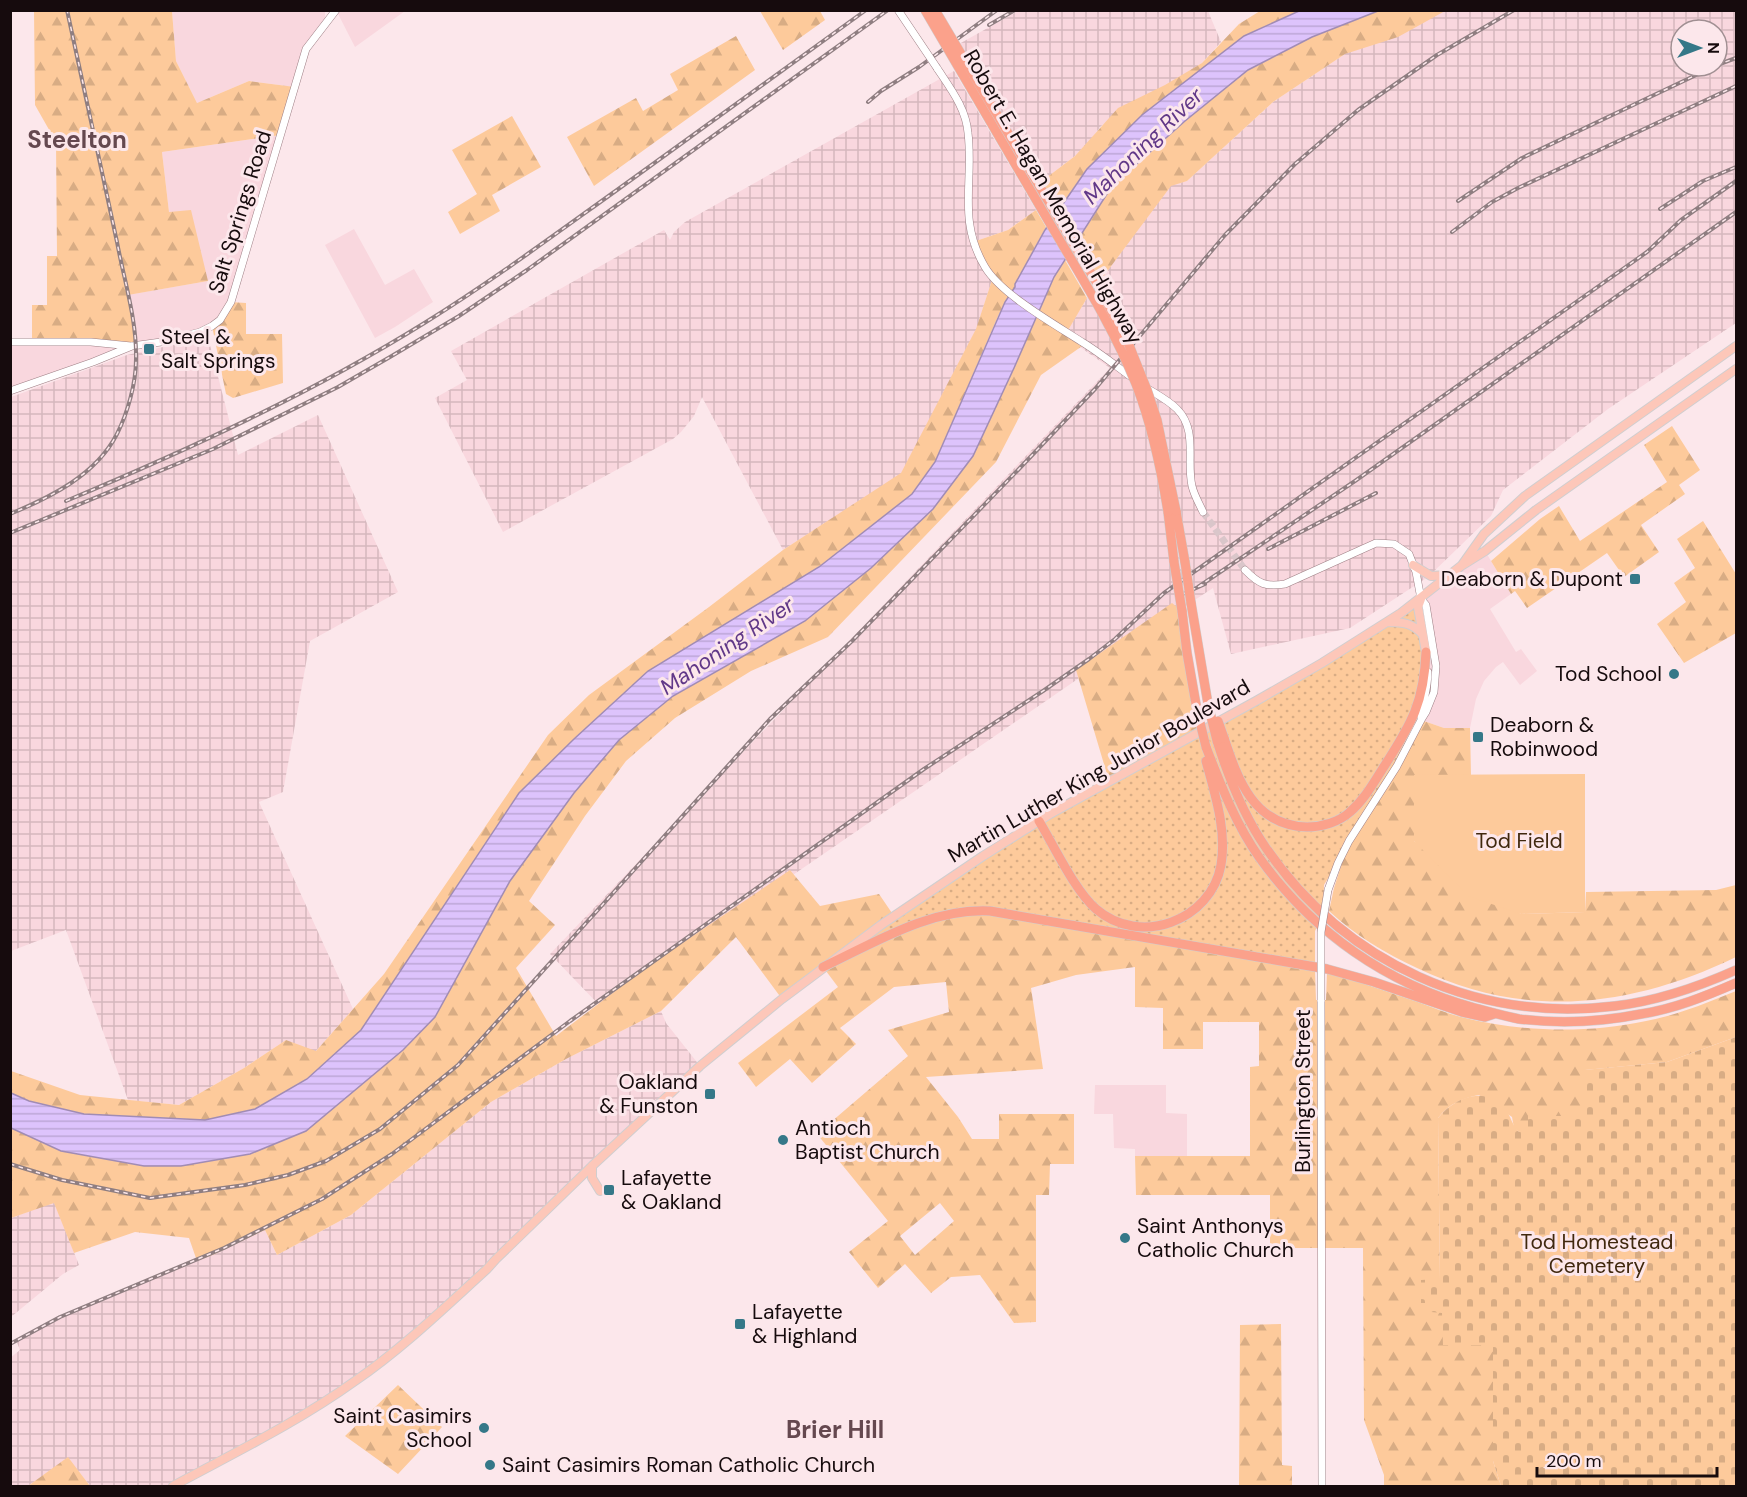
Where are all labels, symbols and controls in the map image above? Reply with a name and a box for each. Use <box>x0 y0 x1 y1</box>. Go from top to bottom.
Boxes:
north arrow <box>1669 18 1729 78</box>
text: N <box>1703 42 1724 54</box>
street label: Robert E. Hagan Memorial Highway <box>957 45 1149 350</box>
water label: Mahoning River <box>1077 81 1210 211</box>
district label: Steelton <box>27 124 127 155</box>
street label: Salt Springs Road <box>202 127 278 297</box>
place label: Steel & Salt Springs <box>161 323 276 375</box>
marker: Steel & Salt Springs <box>142 342 156 356</box>
place label: Deaborn & Dupont <box>1441 565 1623 593</box>
marker: Deaborn & Dupont <box>1628 572 1642 586</box>
water label: Mahoning River <box>654 590 800 702</box>
place label: Tod School <box>1555 660 1662 688</box>
marker: Tod School <box>1667 667 1681 681</box>
street label: Martin Luther King Junior Boulevard <box>943 673 1255 869</box>
place label: Deaborn & Robinwood <box>1490 711 1598 763</box>
marker: Deaborn & Robinwood <box>1471 730 1485 744</box>
park label: Tod Field <box>1475 827 1563 855</box>
street label: Burlington Street <box>1289 1009 1317 1173</box>
place label: Oakland & Funston <box>599 1068 698 1120</box>
marker: Oakland & Funston <box>703 1087 717 1101</box>
place label: Antioch Baptist Church <box>795 1114 940 1166</box>
marker: Antioch Baptist Church <box>776 1133 790 1147</box>
place label: Lafayette & Oakland <box>621 1164 722 1216</box>
marker: Lafayette & Oakland <box>602 1183 616 1197</box>
place label: Saint Anthonys Catholic Church <box>1137 1212 1294 1264</box>
park label: Tod Homestead Cemetery <box>1520 1228 1674 1280</box>
marker: Saint Anthonys Catholic Church <box>1118 1231 1132 1245</box>
place label: Lafayette & Highland <box>752 1298 857 1350</box>
marker: Lafayette & Highland <box>733 1317 747 1331</box>
place label: Saint Casimirs School <box>333 1402 472 1454</box>
district label: Brier Hill <box>786 1414 884 1445</box>
marker: Saint Casimirs School <box>477 1421 491 1435</box>
scale bar <box>1537 1440 1717 1478</box>
text: 200 m <box>1546 1449 1602 1473</box>
place label: Saint Casimirs Roman Catholic Church <box>502 1451 875 1479</box>
marker: Saint Casimirs Roman Catholic Church <box>483 1458 497 1472</box>

